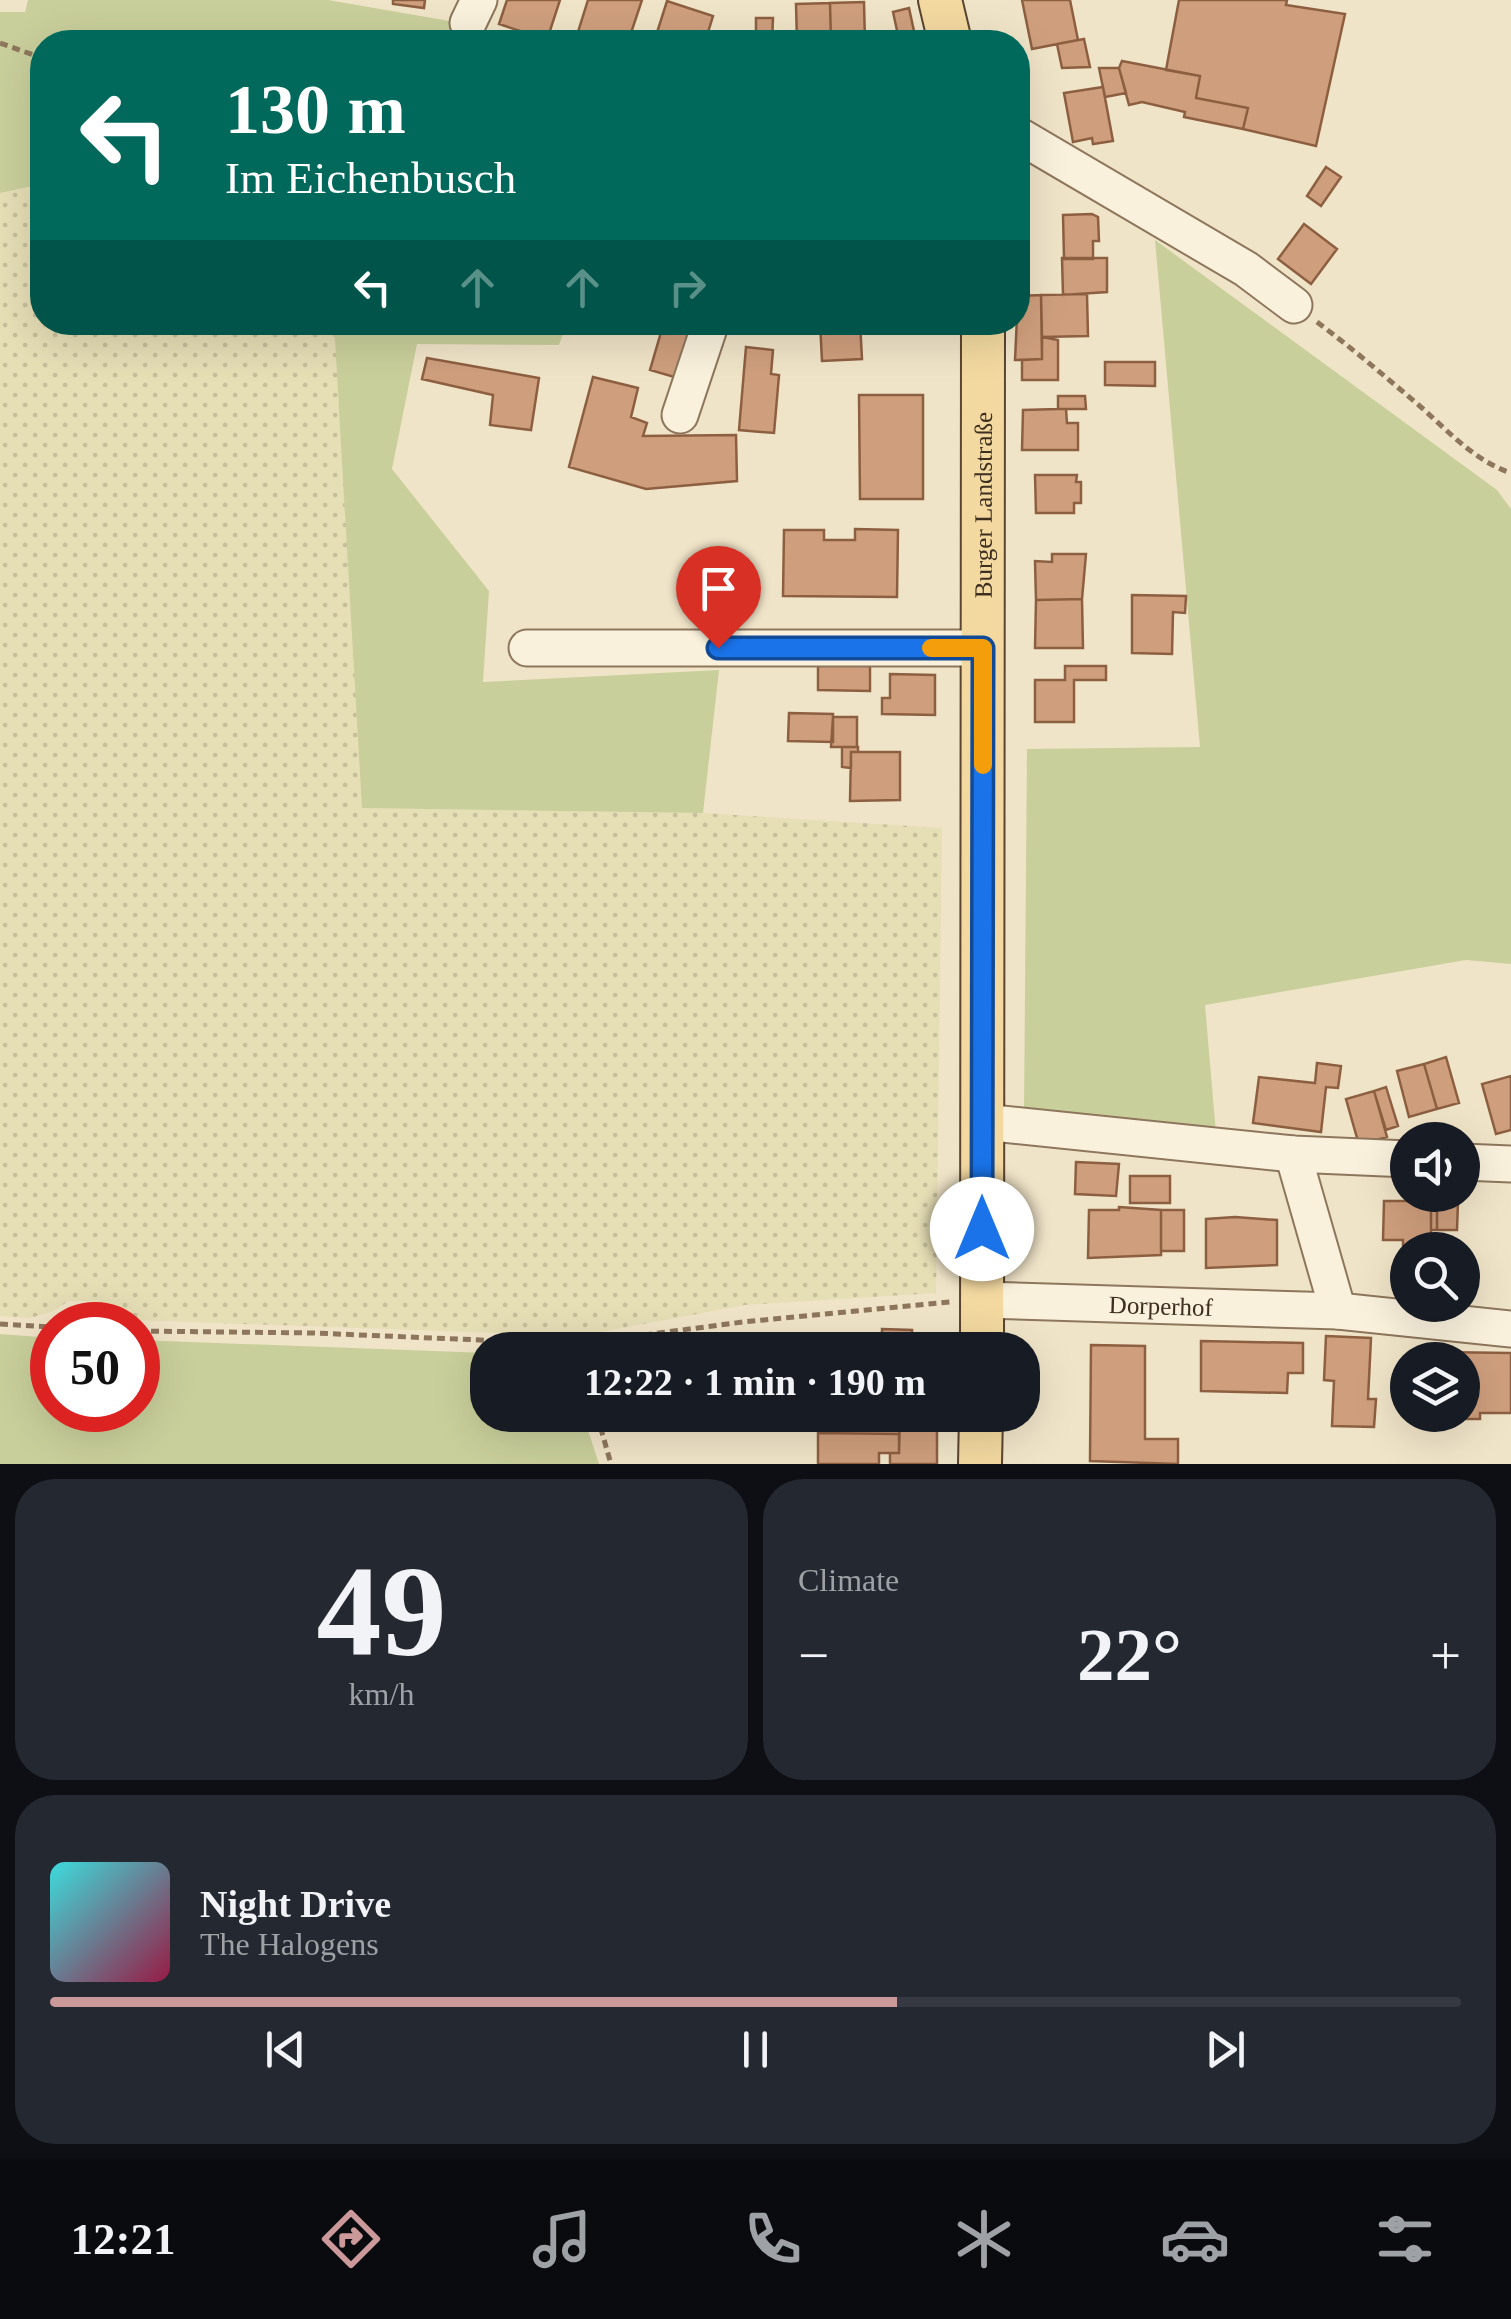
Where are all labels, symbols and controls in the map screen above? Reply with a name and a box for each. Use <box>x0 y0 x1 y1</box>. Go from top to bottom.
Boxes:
icon: left <box>60 70 190 200</box>
text: 130 m <box>225 71 406 148</box>
text: Im Eichenbusch <box>225 153 516 203</box>
icon: left <box>345 260 400 315</box>
icon: ahead <box>450 260 505 315</box>
icon: ahead <box>555 260 610 315</box>
icon: right <box>660 260 715 315</box>
street label: Burger Landstraße <box>969 412 996 598</box>
pin <box>676 546 761 649</box>
icon: arrive <box>691 561 746 616</box>
map controls <box>1390 1122 1480 1432</box>
button: sound <box>1390 1122 1480 1212</box>
position arrow <box>930 1177 1034 1281</box>
button: search <box>1390 1232 1480 1322</box>
street label: Dorperhof <box>1108 1290 1214 1321</box>
speed limit sign: 50 <box>30 1302 160 1432</box>
button: layers <box>1390 1342 1480 1432</box>
text: 12:22 · 1 min · 190 m <box>584 1361 926 1403</box>
text: 49 <box>317 1539 447 1683</box>
text: Climate <box>798 1562 899 1598</box>
text: 22° <box>1077 1613 1182 1696</box>
text: − <box>798 1625 829 1686</box>
text: + <box>1430 1625 1461 1686</box>
text: km/h <box>349 1676 414 1712</box>
text: Night Drive <box>200 1883 391 1925</box>
text: The Halogens <box>200 1926 379 1962</box>
icon: previous <box>258 2022 313 2077</box>
icon: pause <box>728 2022 783 2077</box>
icon: next <box>1198 2022 1253 2077</box>
icon: directions <box>316 2204 386 2274</box>
icon: music <box>527 2204 597 2274</box>
icon: phone <box>738 2204 808 2274</box>
icon: climate <box>949 2204 1019 2274</box>
icon: car <box>1160 2204 1230 2274</box>
icon: filters <box>1370 2204 1440 2274</box>
text: 12:21 <box>70 2214 175 2264</box>

